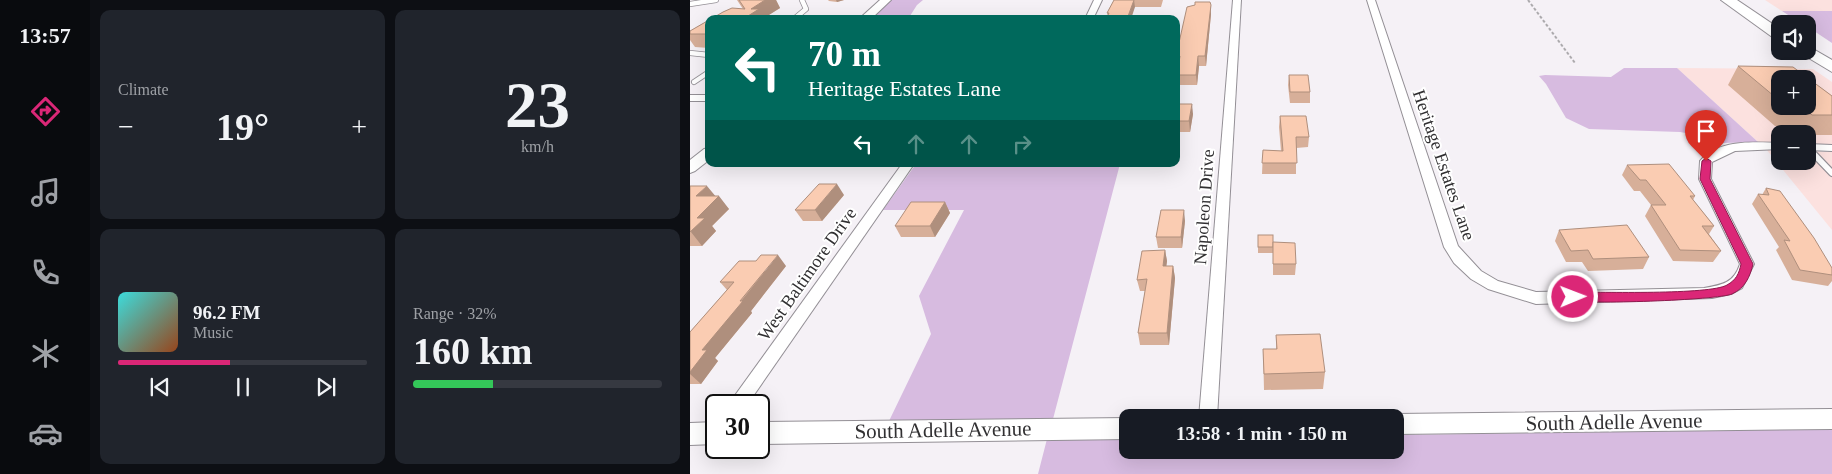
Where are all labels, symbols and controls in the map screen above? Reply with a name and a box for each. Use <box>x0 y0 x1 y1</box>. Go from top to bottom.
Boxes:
map controls <box>1771 15 1816 170</box>
button: sound <box>1771 15 1816 60</box>
text: 13:57 <box>19 23 71 48</box>
icon: left <box>725 35 790 100</box>
text: 70 m <box>808 35 881 74</box>
text: 23 <box>505 69 570 141</box>
button: + <box>1771 70 1816 115</box>
text: Heritage Estates Lane <box>808 76 1001 101</box>
text: Climate <box>118 81 169 98</box>
street label: Heritage Estates Lane <box>1409 87 1479 243</box>
icon: directions <box>28 94 63 129</box>
text: 19° <box>216 106 269 148</box>
pin <box>1685 110 1727 161</box>
text: − <box>118 111 134 142</box>
text: + <box>351 111 367 142</box>
icon: arrive <box>1692 117 1720 145</box>
button: − <box>1771 125 1816 170</box>
icon: left <box>849 130 877 158</box>
icon: ahead <box>902 130 930 158</box>
icon: ahead <box>955 130 983 158</box>
icon: right <box>1008 130 1036 158</box>
text: km/h <box>521 138 554 155</box>
street label: Napoleon Drive <box>1190 149 1218 265</box>
icon: music <box>28 175 63 210</box>
street label: West Baltimore Drive <box>754 204 860 344</box>
icon: phone <box>28 255 63 290</box>
position arrow <box>1546 270 1598 322</box>
text: 96.2 FM <box>193 302 261 323</box>
text: Range · 32% <box>413 305 497 322</box>
text: Music <box>193 324 233 341</box>
text: 160 km <box>413 330 532 372</box>
icon: climate <box>28 336 63 371</box>
icon: previous <box>146 373 174 401</box>
icon: pause <box>229 373 257 401</box>
icon: next <box>312 373 340 401</box>
speed limit sign: 30 <box>705 394 770 459</box>
street label: South Adelle Avenue <box>1525 408 1703 436</box>
icon: car <box>28 416 63 451</box>
street label: South Adelle Avenue <box>854 416 1032 444</box>
text: 13:58 · 1 min · 150 m <box>1176 423 1347 444</box>

